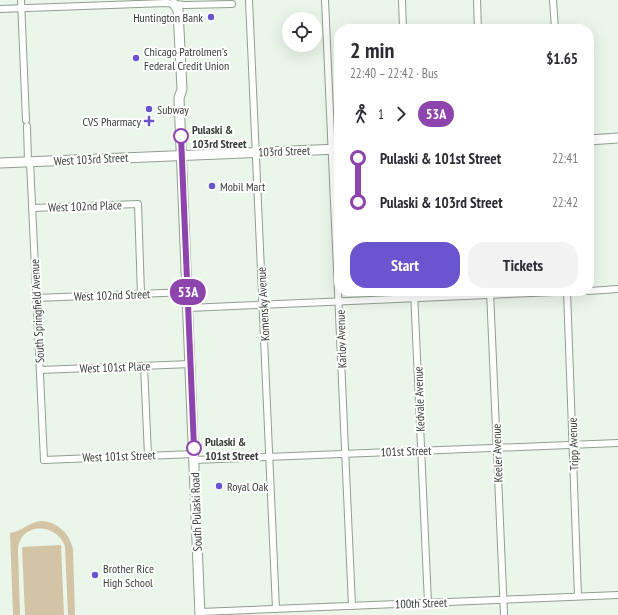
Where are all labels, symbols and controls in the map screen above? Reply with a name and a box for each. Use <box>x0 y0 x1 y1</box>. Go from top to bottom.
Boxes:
place label: Huntington Bank <box>133 10 203 25</box>
marker: Huntington Bank <box>206 12 216 22</box>
map controls <box>282 12 322 52</box>
button: locate <box>282 12 322 52</box>
text: 2 min <box>350 36 394 64</box>
place label: Chicago Patrolmen's Federal Credit Union <box>144 44 229 73</box>
text: $1.65 <box>546 49 578 68</box>
marker: Chicago Patrolmen's Federal Credit Union <box>131 53 141 63</box>
text: 22:40 – 22:42 · Bus <box>350 65 438 82</box>
place label: Subway <box>157 102 189 117</box>
icon: walk <box>350 103 372 125</box>
icon: forward <box>390 103 412 125</box>
marker: Subway <box>144 104 154 114</box>
text: 53A <box>426 105 446 123</box>
text: 1 <box>378 106 384 123</box>
place label: CVS Pharmacy <box>83 114 141 129</box>
marker: CVS Pharmacy <box>144 116 154 126</box>
place label: Pulaski & 103rd Street <box>192 122 247 151</box>
marker: Pulaski & 103rd Street <box>173 128 189 144</box>
street label: 103rd Street <box>258 143 311 159</box>
text: Pulaski & 101st Street <box>380 149 501 168</box>
street label: West 103rd Street <box>53 150 129 168</box>
text: 22:41 <box>552 150 578 167</box>
place label: Mobil Mart <box>220 179 266 194</box>
marker: Mobil Mart <box>207 181 217 191</box>
text: Pulaski & 103rd Street <box>380 193 503 212</box>
text: 22:42 <box>552 194 578 211</box>
street label: West 102nd Place <box>48 197 122 215</box>
button: Start <box>350 242 460 288</box>
button: Tickets <box>468 242 578 288</box>
street label: South Springfield Avenue <box>27 259 47 363</box>
street label: Komensky Avenue <box>254 267 272 341</box>
line badge: 53A <box>165 279 211 305</box>
text: 53A <box>178 283 198 301</box>
street label: West 102nd Street <box>73 286 151 304</box>
street label: Karlov Avenue <box>332 309 350 368</box>
street label: West 101st Place <box>79 358 151 376</box>
street label: Kedvale Avenue <box>410 366 428 432</box>
street label: Tripp Avenue <box>565 417 581 471</box>
street label: Keeler Avenue <box>488 423 506 483</box>
place label: Pulaski & 101st Street <box>205 434 259 463</box>
marker: Pulaski & 101st Street <box>186 440 202 456</box>
street label: 101st Street <box>380 443 432 459</box>
street label: West 101st Street <box>82 447 157 465</box>
street label: South Pulaski Road <box>187 472 205 552</box>
place label: Royal Oak <box>227 479 268 494</box>
marker: Royal Oak <box>214 481 224 491</box>
place label: Brother Rice High School <box>103 561 154 590</box>
marker: Brother Rice High School <box>90 570 100 580</box>
street label: 100th Street <box>395 595 448 611</box>

